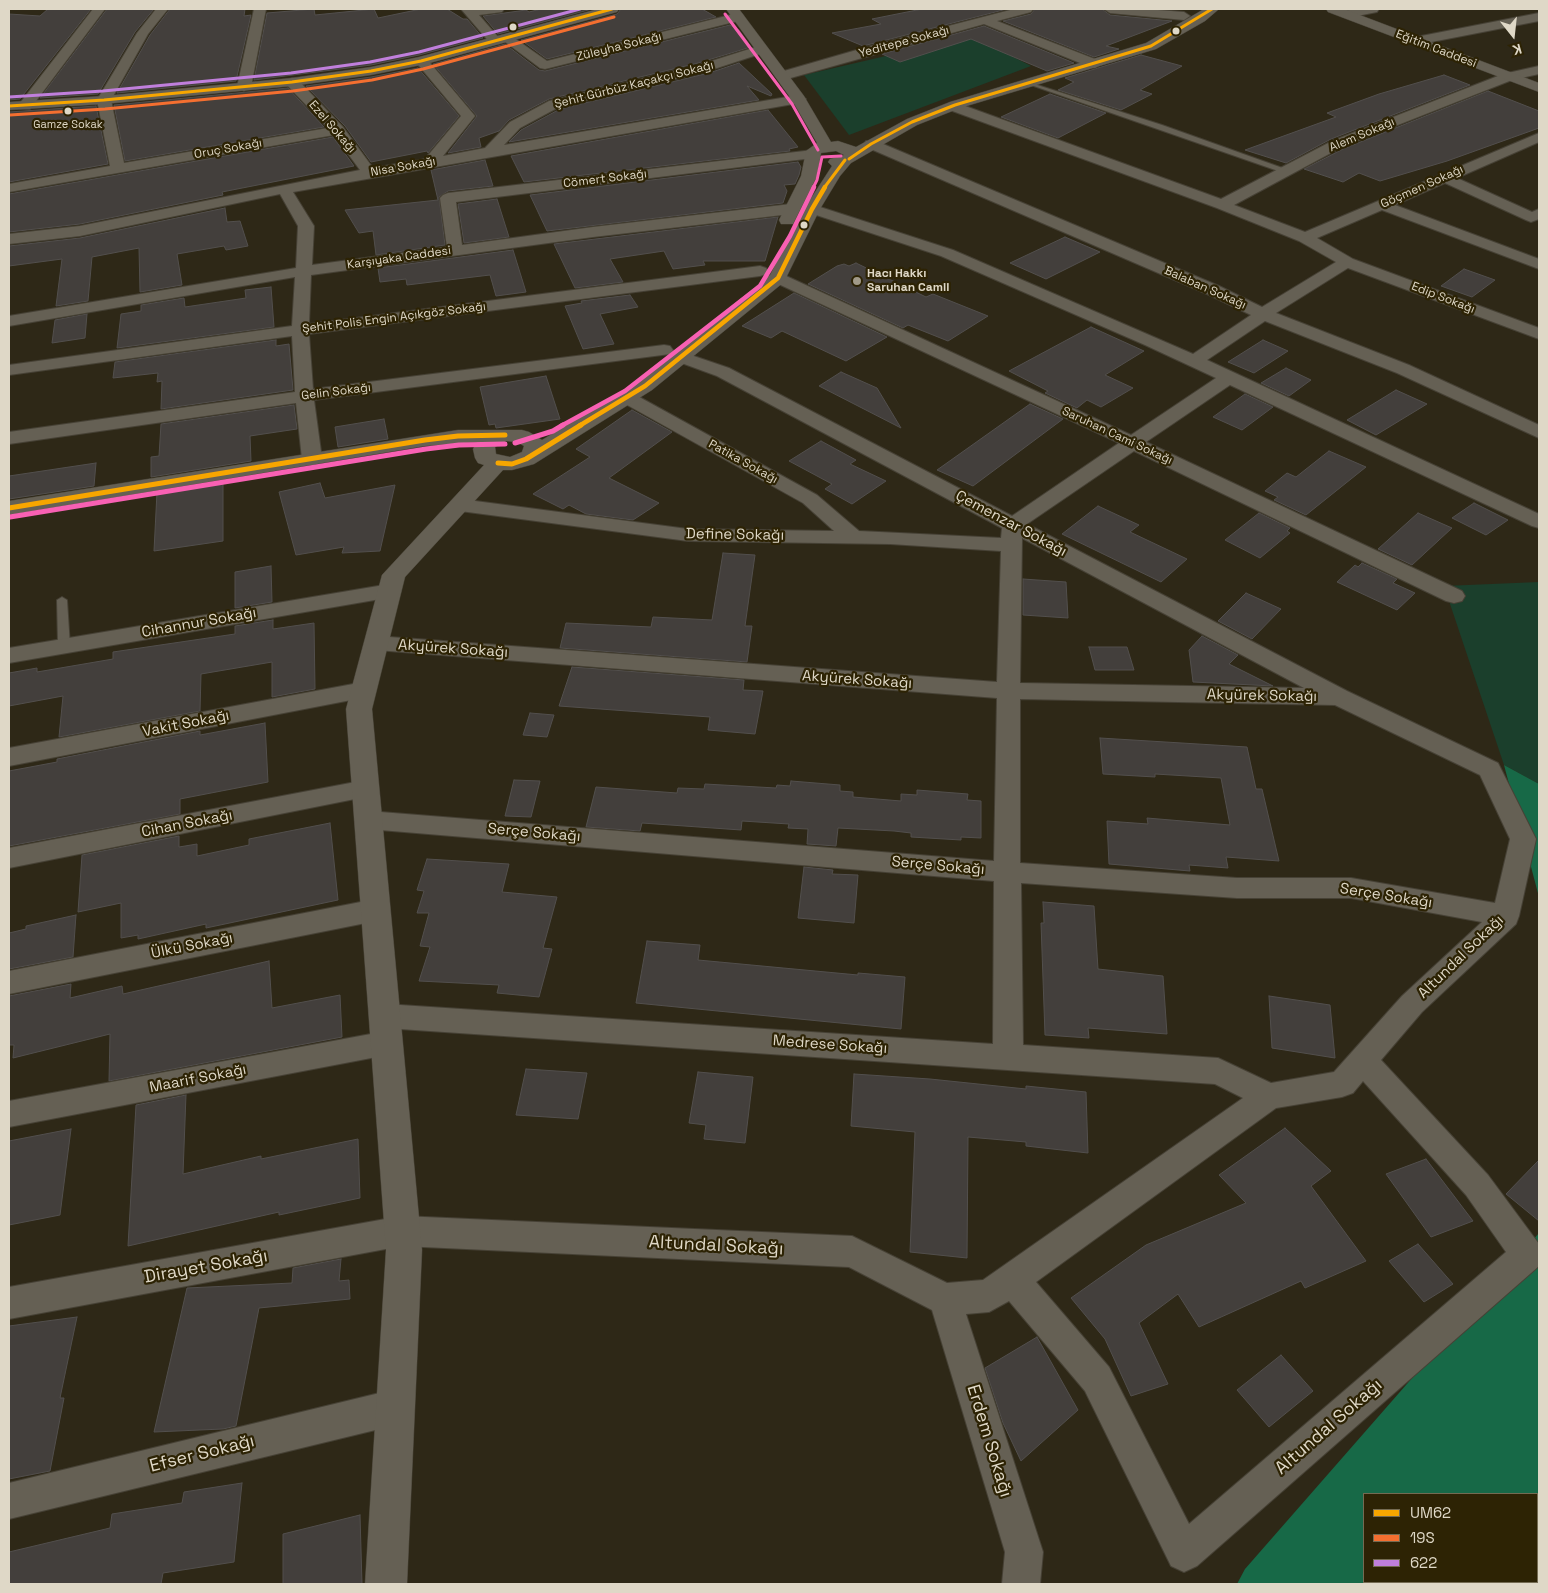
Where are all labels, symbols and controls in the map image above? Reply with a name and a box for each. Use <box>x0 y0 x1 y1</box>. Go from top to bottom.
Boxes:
north arrow <box>1488 10 1538 60</box>
unlabelled marker <box>508 22 518 32</box>
street label: Yeditepe Sokağı <box>857 23 951 61</box>
unlabelled marker <box>1171 26 1181 36</box>
street label: Eğitim Caddesi <box>1393 27 1479 71</box>
street label: Züleyha Sokağı <box>575 29 663 65</box>
text: K <box>1510 40 1524 59</box>
street label: Şehit Gürbüz Kaçakçı Sokağı <box>553 58 715 112</box>
street label: Ezel Sokağı <box>305 98 359 156</box>
marker: Gamze Sokak <box>63 106 73 116</box>
street label: Alem Sokağı <box>1327 115 1397 155</box>
place label: Gamze Sokak <box>33 118 103 132</box>
street label: Oruç Sokağı <box>193 136 263 162</box>
street label: Nisa Sokağı <box>369 154 437 180</box>
street label: Göçmen Sokağı <box>1378 162 1466 212</box>
street label: Cömert Sokağı <box>562 167 648 191</box>
unlabelled marker <box>799 220 809 230</box>
street label: Karşıyaka Caddesi <box>346 244 452 272</box>
street label: Balaban Sokağı <box>1162 263 1248 313</box>
place label: Hacı Hakkı Saruhan Camii <box>867 267 949 295</box>
marker: Hacı Hakkı Saruhan Camii <box>851 275 863 287</box>
street label: Edip Sokağı <box>1409 279 1477 317</box>
street label: Şehit Polis Engin Açıkgöz Sokağı <box>301 300 487 336</box>
street label: Gelin Sokağı <box>300 381 372 403</box>
street label: Saruhan Cami Sokağı <box>1059 404 1175 468</box>
street label: Patika Sokağı <box>706 437 780 487</box>
street label: Çemenzar Sokağı <box>952 487 1070 561</box>
street label: Define Sokağı <box>686 525 784 545</box>
street label: Cihannur Sokağı <box>140 604 258 642</box>
street label: Akyürek Sokağı <box>397 636 509 662</box>
street label: Akyürek Sokağı <box>801 667 913 693</box>
street label: Akyürek Sokağı <box>1207 686 1317 706</box>
street label: Vakit Sokağı <box>141 707 231 741</box>
street label: Cihan Sokağı <box>140 806 234 842</box>
street label: Serçe Sokağı <box>487 820 581 846</box>
street label: Serçe Sokağı <box>891 853 985 879</box>
street label: Serçe Sokağı <box>1339 880 1433 912</box>
street label: Altundal Sokağı <box>1414 912 1508 1002</box>
street label: Ülkü Sokağı <box>150 929 234 963</box>
street label: Medrese Sokağı <box>772 1032 888 1058</box>
street label: Maarif Sokağı <box>148 1061 248 1097</box>
street label: Altundal Sokağı <box>648 1232 784 1260</box>
street label: Dirayet Sokağı <box>143 1246 269 1288</box>
street label: Altundal Sokağı <box>1271 1375 1387 1479</box>
street label: Erdem Sokağı <box>962 1382 1016 1500</box>
street label: Efser Sokağı <box>147 1431 257 1477</box>
legend <box>1363 1493 1538 1583</box>
text: UM62 <box>1410 1503 1451 1522</box>
text: 19S <box>1410 1528 1435 1547</box>
text: 622 <box>1410 1553 1437 1572</box>

